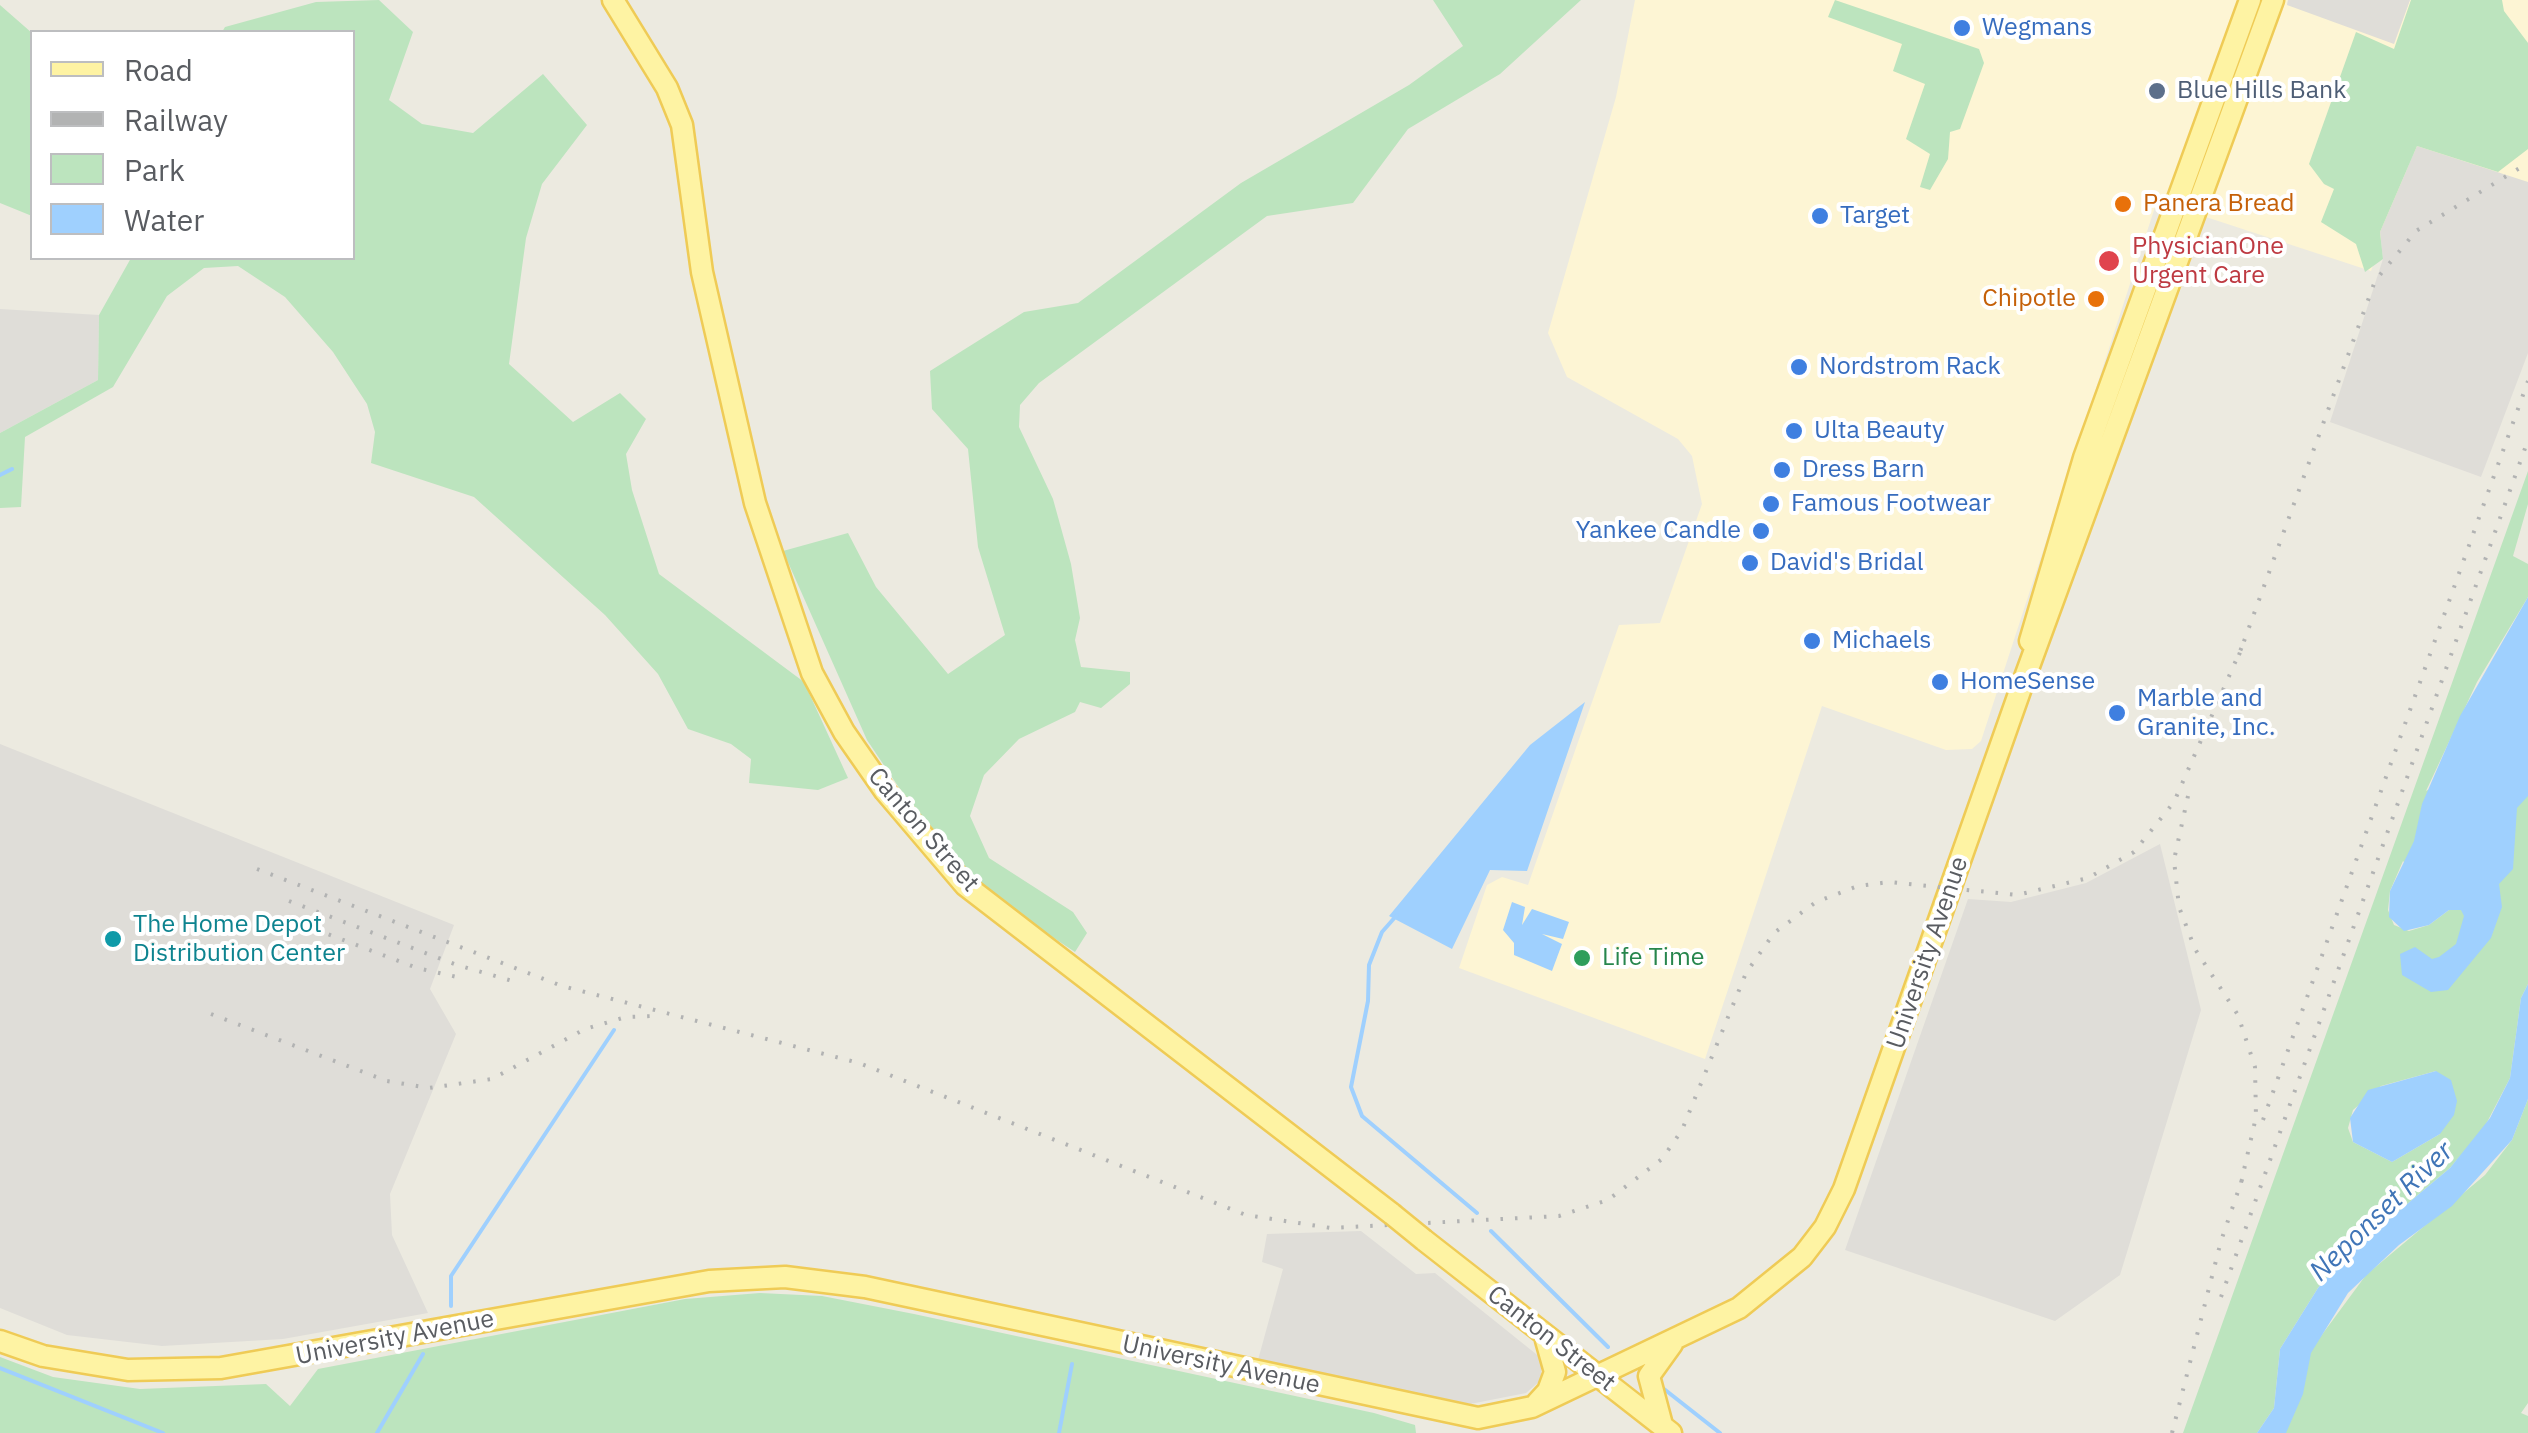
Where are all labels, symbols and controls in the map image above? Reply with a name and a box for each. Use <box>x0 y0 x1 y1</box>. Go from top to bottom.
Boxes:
place label: Wegmans <box>1982 13 2092 43</box>
marker: Wegmans <box>1951 17 1973 39</box>
legend <box>30 30 355 260</box>
text: Road <box>124 50 193 89</box>
place label: Blue Hills Bank <box>2177 76 2346 106</box>
marker: Blue Hills Bank <box>2146 80 2168 102</box>
text: Railway <box>124 100 228 139</box>
text: Park <box>124 150 185 189</box>
place label: Panera Bread <box>2143 189 2294 219</box>
marker: Panera Bread <box>2112 193 2134 215</box>
text: Water <box>124 200 204 239</box>
place label: Target <box>1840 201 1910 231</box>
marker: Target <box>1809 205 1831 227</box>
place label: PhysicianOne Urgent Care <box>2132 232 2284 291</box>
marker: PhysicianOne Urgent Care <box>2096 248 2122 274</box>
place label: Chipotle <box>1982 284 2076 314</box>
marker: Chipotle <box>2085 288 2107 310</box>
place label: Nordstrom Rack <box>1819 352 2001 382</box>
marker: Nordstrom Rack <box>1788 356 1810 378</box>
place label: Ulta Beauty <box>1814 416 1944 446</box>
marker: Ulta Beauty <box>1783 420 1805 442</box>
place label: Dress Barn <box>1802 455 1925 485</box>
marker: Dress Barn <box>1771 459 1793 481</box>
place label: Famous Footwear <box>1791 489 1991 519</box>
marker: Famous Footwear <box>1760 493 1782 515</box>
place label: Yankee Candle <box>1576 516 1741 546</box>
marker: Yankee Candle <box>1750 520 1772 542</box>
place label: David's Bridal <box>1770 548 1923 578</box>
marker: David's Bridal <box>1739 552 1761 574</box>
place label: Michaels <box>1832 626 1931 656</box>
marker: Michaels <box>1801 630 1823 652</box>
place label: HomeSense <box>1960 667 2095 697</box>
marker: HomeSense <box>1929 671 1951 693</box>
place label: Marble and Granite, Inc. <box>2137 684 2275 743</box>
marker: Marble and Granite, Inc. <box>2106 702 2128 724</box>
street label: Canton Street <box>861 762 985 898</box>
street label: University Avenue <box>1881 853 1975 1053</box>
place label: The Home Depot Distribution Center <box>133 910 345 969</box>
marker: The Home Depot Distribution Center <box>102 928 124 950</box>
place label: Life Time <box>1602 943 1704 973</box>
marker: Life Time <box>1571 947 1593 969</box>
water label: Neponset River <box>2303 1135 2461 1289</box>
street label: Canton Street <box>1481 1280 1621 1398</box>
street label: University Avenue <box>293 1304 497 1372</box>
street label: University Avenue <box>1119 1329 1323 1401</box>

